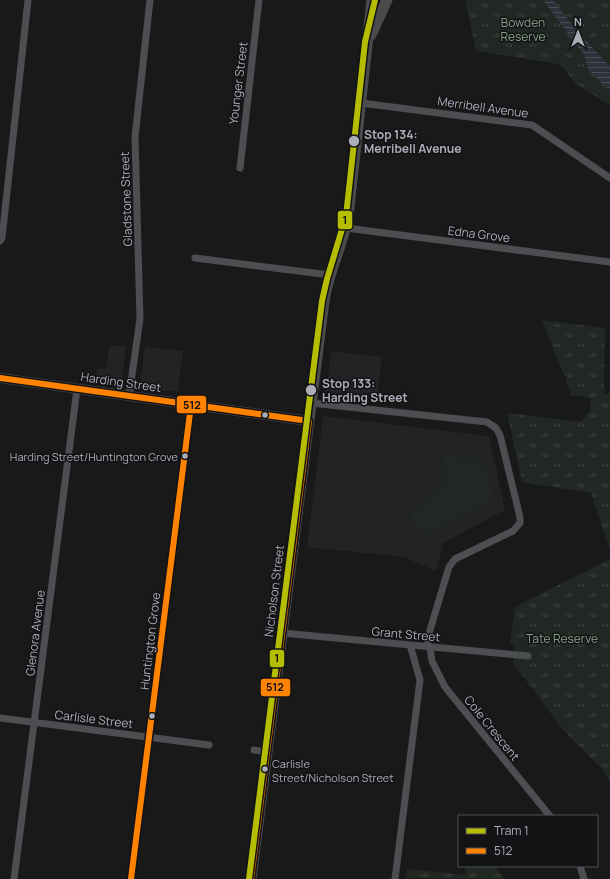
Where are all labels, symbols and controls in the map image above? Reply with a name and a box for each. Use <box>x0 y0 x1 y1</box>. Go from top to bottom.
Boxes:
north arrow <box>558 12 598 52</box>
park label: Bowden Reserve <box>500 14 546 45</box>
text: N <box>574 14 582 29</box>
street label: Younger Street <box>224 41 252 125</box>
street label: Merribell Avenue <box>436 92 530 122</box>
place label: Stop 134: Merribell Avenue <box>364 126 461 157</box>
marker: Stop 134: Merribell Avenue <box>347 134 361 148</box>
street label: Gladstone Street <box>116 151 136 247</box>
line badge: 1 <box>337 210 353 230</box>
text: 1 <box>343 212 347 227</box>
street label: Edna Grove <box>447 222 511 246</box>
street label: Harding Street <box>80 368 162 396</box>
place label: Stop 133: Harding Street <box>322 375 408 406</box>
marker: Stop 133: Harding Street <box>304 383 318 397</box>
line badge: 512 <box>176 395 207 414</box>
text: 512 <box>183 397 201 412</box>
unlabelled marker <box>260 410 270 420</box>
place label: Harding Street/Huntington Grove <box>10 449 179 464</box>
marker: Harding Street/Huntington Grove <box>180 451 190 461</box>
street label: Nicholson Street <box>260 544 288 638</box>
street label: Glenora Avenue <box>21 589 49 677</box>
street label: Huntington Grove <box>136 591 164 691</box>
street label: Grant Street <box>371 623 441 645</box>
park label: Tate Reserve <box>526 630 598 647</box>
line badge: 1 <box>269 649 285 668</box>
text: 1 <box>275 650 279 665</box>
line badge: 512 <box>260 678 291 697</box>
text: 512 <box>266 679 284 694</box>
street label: Cole Crescent <box>460 692 524 764</box>
street label: Carlisle Street <box>54 706 134 732</box>
unlabelled marker <box>147 711 157 721</box>
place label: Carlisle Street/Nicholson Street <box>272 756 394 785</box>
marker: Carlisle Street/Nicholson Street <box>260 764 270 774</box>
legend <box>458 815 598 867</box>
text: Tram 1 <box>494 822 529 839</box>
text: 512 <box>494 842 513 859</box>

